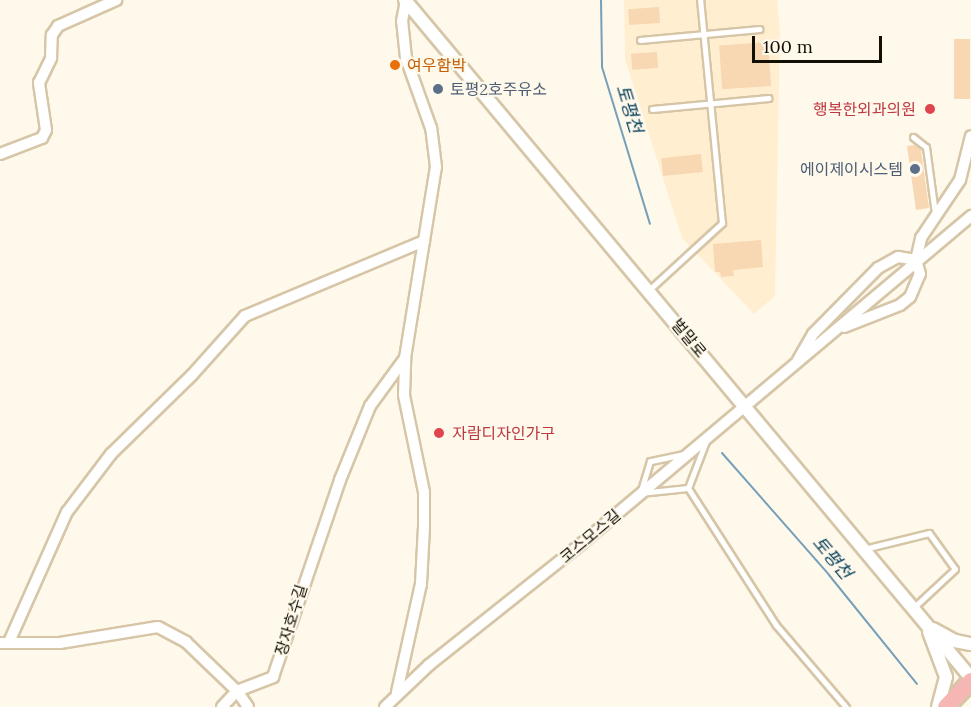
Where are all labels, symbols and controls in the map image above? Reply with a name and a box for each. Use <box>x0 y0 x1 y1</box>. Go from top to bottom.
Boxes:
scale bar <box>755 24 886 62</box>
text: 100 m <box>763 35 813 58</box>
place label: 여우함박 <box>407 55 466 75</box>
marker: 여우함박 <box>388 58 402 72</box>
place label: 토평2호주유소 <box>450 79 547 99</box>
marker: 토평2호주유소 <box>431 82 445 96</box>
water label: 토평천 <box>611 82 647 136</box>
place label: 행복한외과의원 <box>813 99 916 119</box>
marker: 행복한외과의원 <box>921 100 939 118</box>
place label: 에이제이시스템 <box>800 159 903 179</box>
marker: 에이제이시스템 <box>908 162 922 176</box>
street label: 벌말로 <box>667 315 711 361</box>
place label: 자람디자인가구 <box>452 423 555 443</box>
marker: 자람디자인가구 <box>430 424 448 442</box>
street label: 코스모스길 <box>556 505 624 567</box>
water label: 토평천 <box>808 532 856 584</box>
street label: 장자호수길 <box>271 582 311 658</box>

